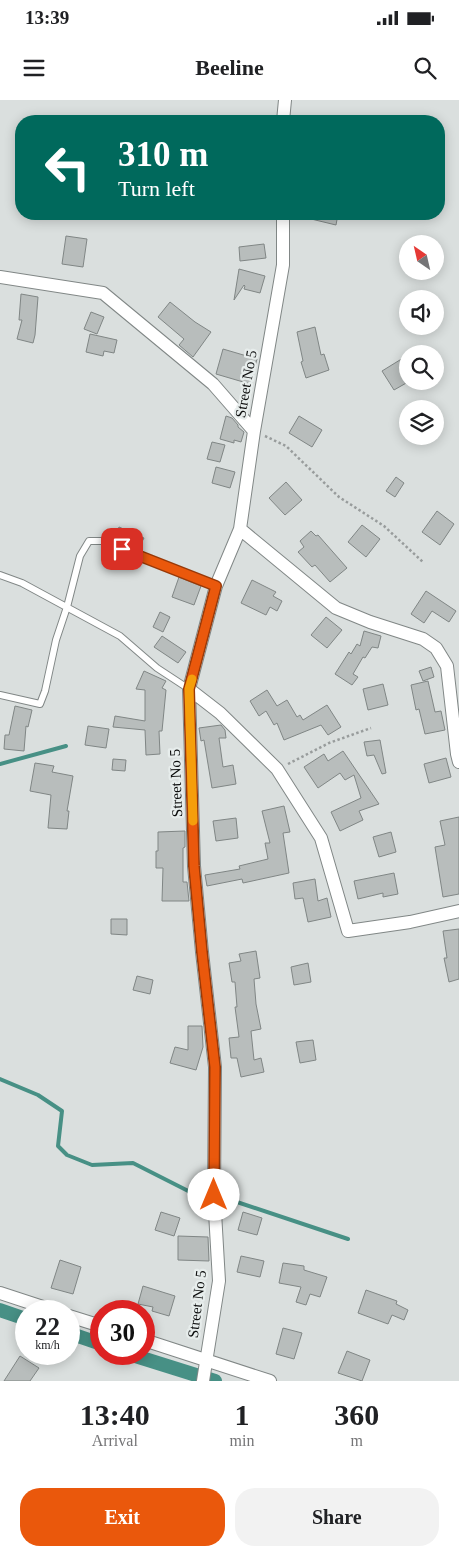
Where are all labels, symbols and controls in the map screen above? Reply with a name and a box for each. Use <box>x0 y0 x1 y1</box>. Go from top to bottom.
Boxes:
text: 13:39 <box>25 7 69 28</box>
icon: menu <box>20 54 48 82</box>
icon: search <box>411 54 439 82</box>
text: Beeline <box>195 55 264 80</box>
icon: left <box>35 135 100 200</box>
text: 310 m <box>118 135 208 174</box>
text: Turn left <box>118 176 195 201</box>
north arrow <box>399 235 444 280</box>
map controls <box>399 235 444 445</box>
button: sound <box>399 290 444 335</box>
button: search <box>399 345 444 390</box>
street label: Street No 5 <box>232 349 260 419</box>
button: layers <box>399 400 444 445</box>
pin <box>101 528 143 570</box>
icon: arrive <box>108 535 136 563</box>
street label: Street No 5 <box>167 749 185 817</box>
position arrow <box>187 1168 239 1220</box>
street label: Street No 5 <box>185 1269 209 1339</box>
speed limit sign: 30 <box>90 1300 155 1365</box>
text: 22 <box>35 1313 60 1340</box>
text: km/h <box>35 1338 60 1352</box>
text: 13:40 <box>80 1398 150 1431</box>
text: 1 <box>234 1398 249 1431</box>
text: 360 <box>334 1398 379 1431</box>
text: Arrival <box>92 1432 138 1449</box>
text: min <box>230 1432 254 1449</box>
text: m <box>350 1432 363 1449</box>
button: Exit <box>20 1488 225 1546</box>
button: Share <box>235 1488 439 1546</box>

